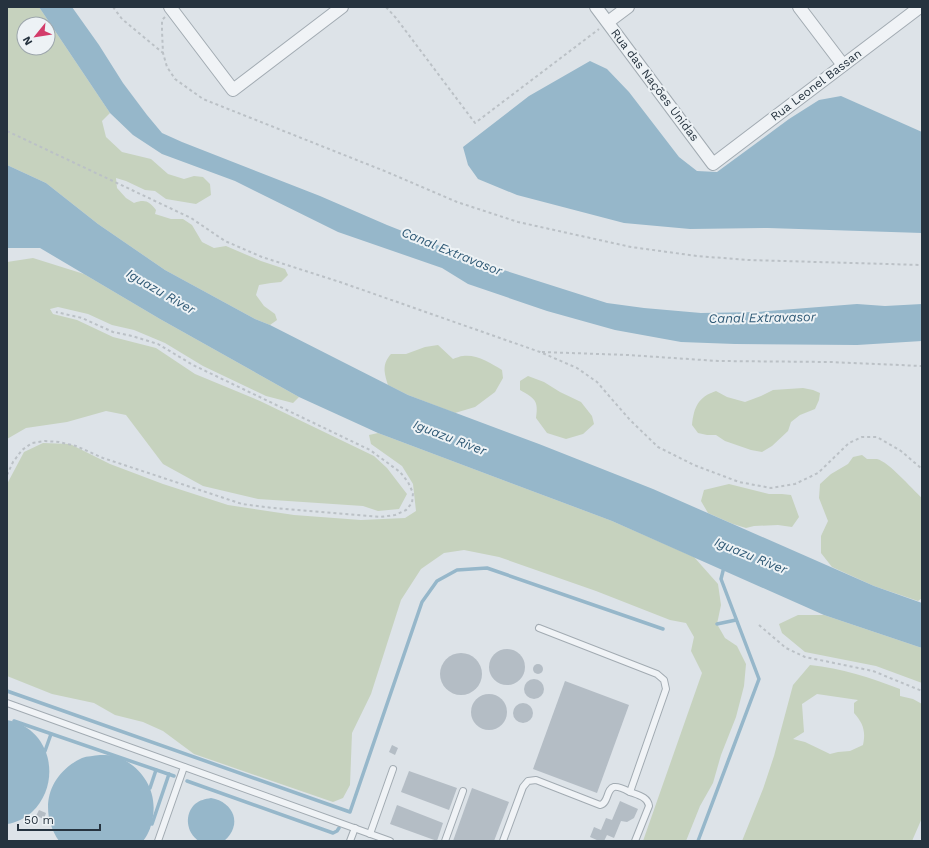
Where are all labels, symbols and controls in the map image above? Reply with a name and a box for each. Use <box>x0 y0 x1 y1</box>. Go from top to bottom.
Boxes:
north arrow <box>16 16 56 56</box>
street label: Rua das Nações Unidas <box>608 26 702 144</box>
text: N <box>20 34 35 48</box>
street label: Rua Leonel Bassan <box>768 46 864 124</box>
water label: Canal Extravasor <box>399 224 505 279</box>
water label: Iguazu River <box>124 266 199 318</box>
water label: Canal Extravasor <box>708 309 817 326</box>
water label: Iguazu River <box>411 417 489 459</box>
water label: Iguazu River <box>712 534 790 577</box>
scale bar <box>18 806 100 832</box>
text: 50 m <box>24 813 54 827</box>

